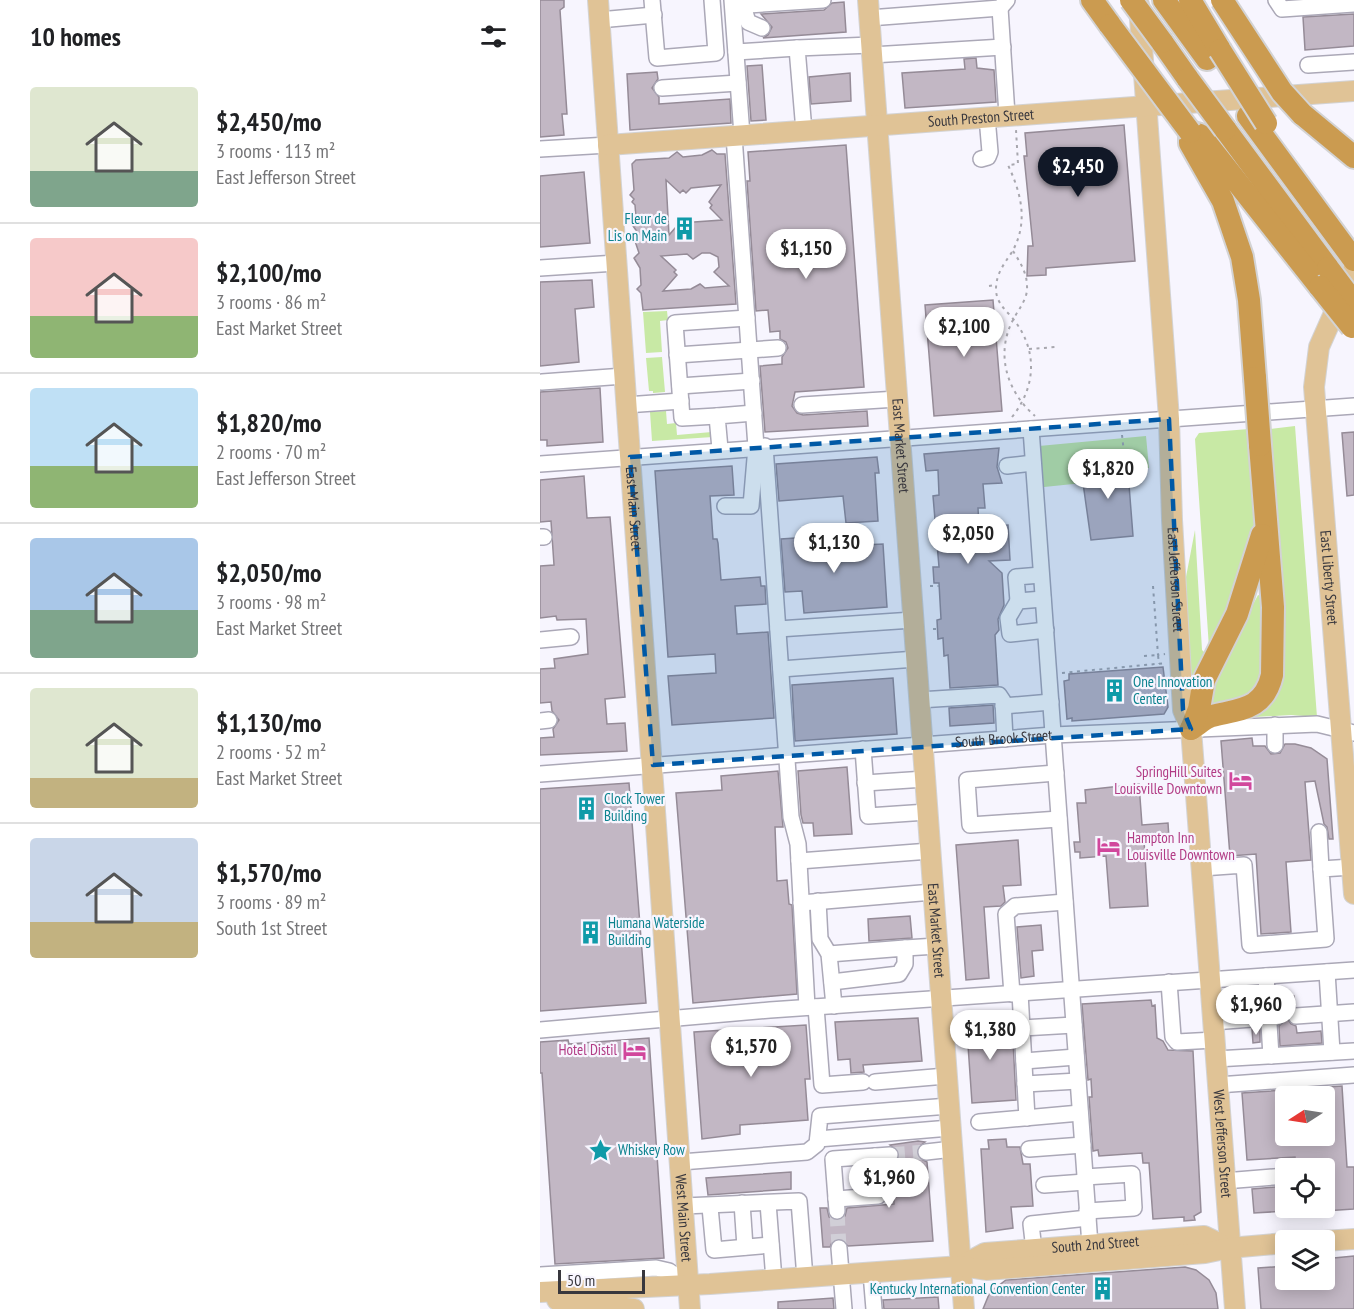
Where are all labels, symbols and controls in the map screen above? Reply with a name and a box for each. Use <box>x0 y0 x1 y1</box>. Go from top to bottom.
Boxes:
text: 10 homes <box>30 20 121 53</box>
icon: filters <box>477 20 510 53</box>
street label: South Preston Street <box>927 104 1035 131</box>
text: $2,450/mo <box>216 105 322 138</box>
icon: home <box>78 111 150 183</box>
text: 3 rooms · 113 m² <box>216 138 335 164</box>
pin: $2,450 <box>1029 147 1127 198</box>
text: $2,450 <box>1052 153 1104 179</box>
text: East Jefferson Street <box>216 164 356 190</box>
place label: Fleur de Lis on Main <box>608 209 667 245</box>
building icon: Fleur de Lis on Main <box>672 215 698 241</box>
pin: $1,150 <box>757 229 855 280</box>
text: $1,150 <box>780 235 832 261</box>
text: $2,100/mo <box>216 256 322 289</box>
icon: home <box>78 262 150 334</box>
text: 3 rooms · 86 m² <box>216 289 326 315</box>
pin: $2,100 <box>915 307 1013 358</box>
text: $2,100 <box>938 313 990 339</box>
text: East Market Street <box>216 315 342 341</box>
street label: East Market Street <box>888 398 914 494</box>
text: $1,820/mo <box>216 406 322 439</box>
icon: home <box>78 412 150 484</box>
text: 2 rooms · 70 m² <box>216 439 326 465</box>
pin: $1,820 <box>1059 449 1157 500</box>
text: $1,820 <box>1082 455 1134 481</box>
text: East Jefferson Street <box>216 465 356 491</box>
street label: East Main Street <box>622 466 647 552</box>
pin: $2,050 <box>919 514 1017 565</box>
text: $2,050 <box>942 520 994 546</box>
pin: $1,130 <box>785 523 883 574</box>
street label: East Jefferson Street <box>1163 527 1188 633</box>
text: $1,130 <box>808 529 860 555</box>
street label: East Liberty Street <box>1316 529 1343 626</box>
text: $2,050/mo <box>216 556 322 589</box>
icon: home <box>78 562 150 634</box>
text: 3 rooms · 98 m² <box>216 589 326 615</box>
text: East Market Street <box>216 615 342 641</box>
place label: One Innovation Center <box>1133 672 1212 708</box>
building icon: One Innovation Center <box>1102 678 1128 704</box>
text: $1,130/mo <box>216 706 322 739</box>
icon: home <box>78 712 150 784</box>
street label: South Brook Street <box>954 725 1053 751</box>
text: 2 rooms · 52 m² <box>216 739 326 765</box>
place label: SpringHill Suites Louisville Downtown <box>1114 762 1222 798</box>
text: East Market Street <box>216 765 342 791</box>
hotel icon: SpringHill Suites Louisville Downtown <box>1227 768 1253 794</box>
place label: Clock Tower Building <box>604 789 666 825</box>
building icon: Clock Tower Building <box>573 795 599 821</box>
place label: Hampton Inn Louisville Downtown <box>1127 828 1235 864</box>
hotel icon: Hampton Inn Louisville Downtown <box>1096 834 1122 860</box>
text: $1,570/mo <box>216 856 322 889</box>
icon: home <box>78 862 150 934</box>
street label: East Market Street <box>924 882 950 978</box>
text: 3 rooms · 89 m² <box>216 889 326 915</box>
place label: Humana Waterside Building <box>608 913 705 949</box>
text: South 1st Street <box>216 915 327 941</box>
building icon: Humana Waterside Building <box>577 919 603 945</box>
pin: $1,960 <box>1207 985 1305 1036</box>
text: $1,960 <box>1230 991 1282 1017</box>
pin: $1,380 <box>941 1010 1039 1061</box>
text: $1,380 <box>964 1016 1016 1042</box>
pin: $1,570 <box>702 1027 800 1078</box>
text: $1,570 <box>725 1033 777 1059</box>
hotel icon: Hotel Distil <box>622 1037 648 1063</box>
place label: Hotel Distil <box>559 1040 617 1059</box>
north arrow <box>1275 1086 1335 1146</box>
map controls <box>1275 1086 1335 1290</box>
street label: West Jefferson Street <box>1209 1089 1237 1198</box>
place icon: Whiskey Row <box>587 1137 613 1163</box>
place label: Whiskey Row <box>618 1140 685 1159</box>
pin: $1,960 <box>840 1158 938 1209</box>
button: locate <box>1275 1158 1335 1218</box>
text: $1,960 <box>863 1164 915 1190</box>
street label: West Main Street <box>672 1173 697 1262</box>
button: layers <box>1275 1230 1335 1290</box>
street label: South 2nd Street <box>1051 1231 1140 1257</box>
scale bar <box>558 1267 645 1294</box>
text: 50 m <box>567 1270 595 1290</box>
building icon: Kentucky International Convention Center <box>1090 1276 1116 1302</box>
place label: Kentucky International Convention Center <box>870 1279 1086 1298</box>

